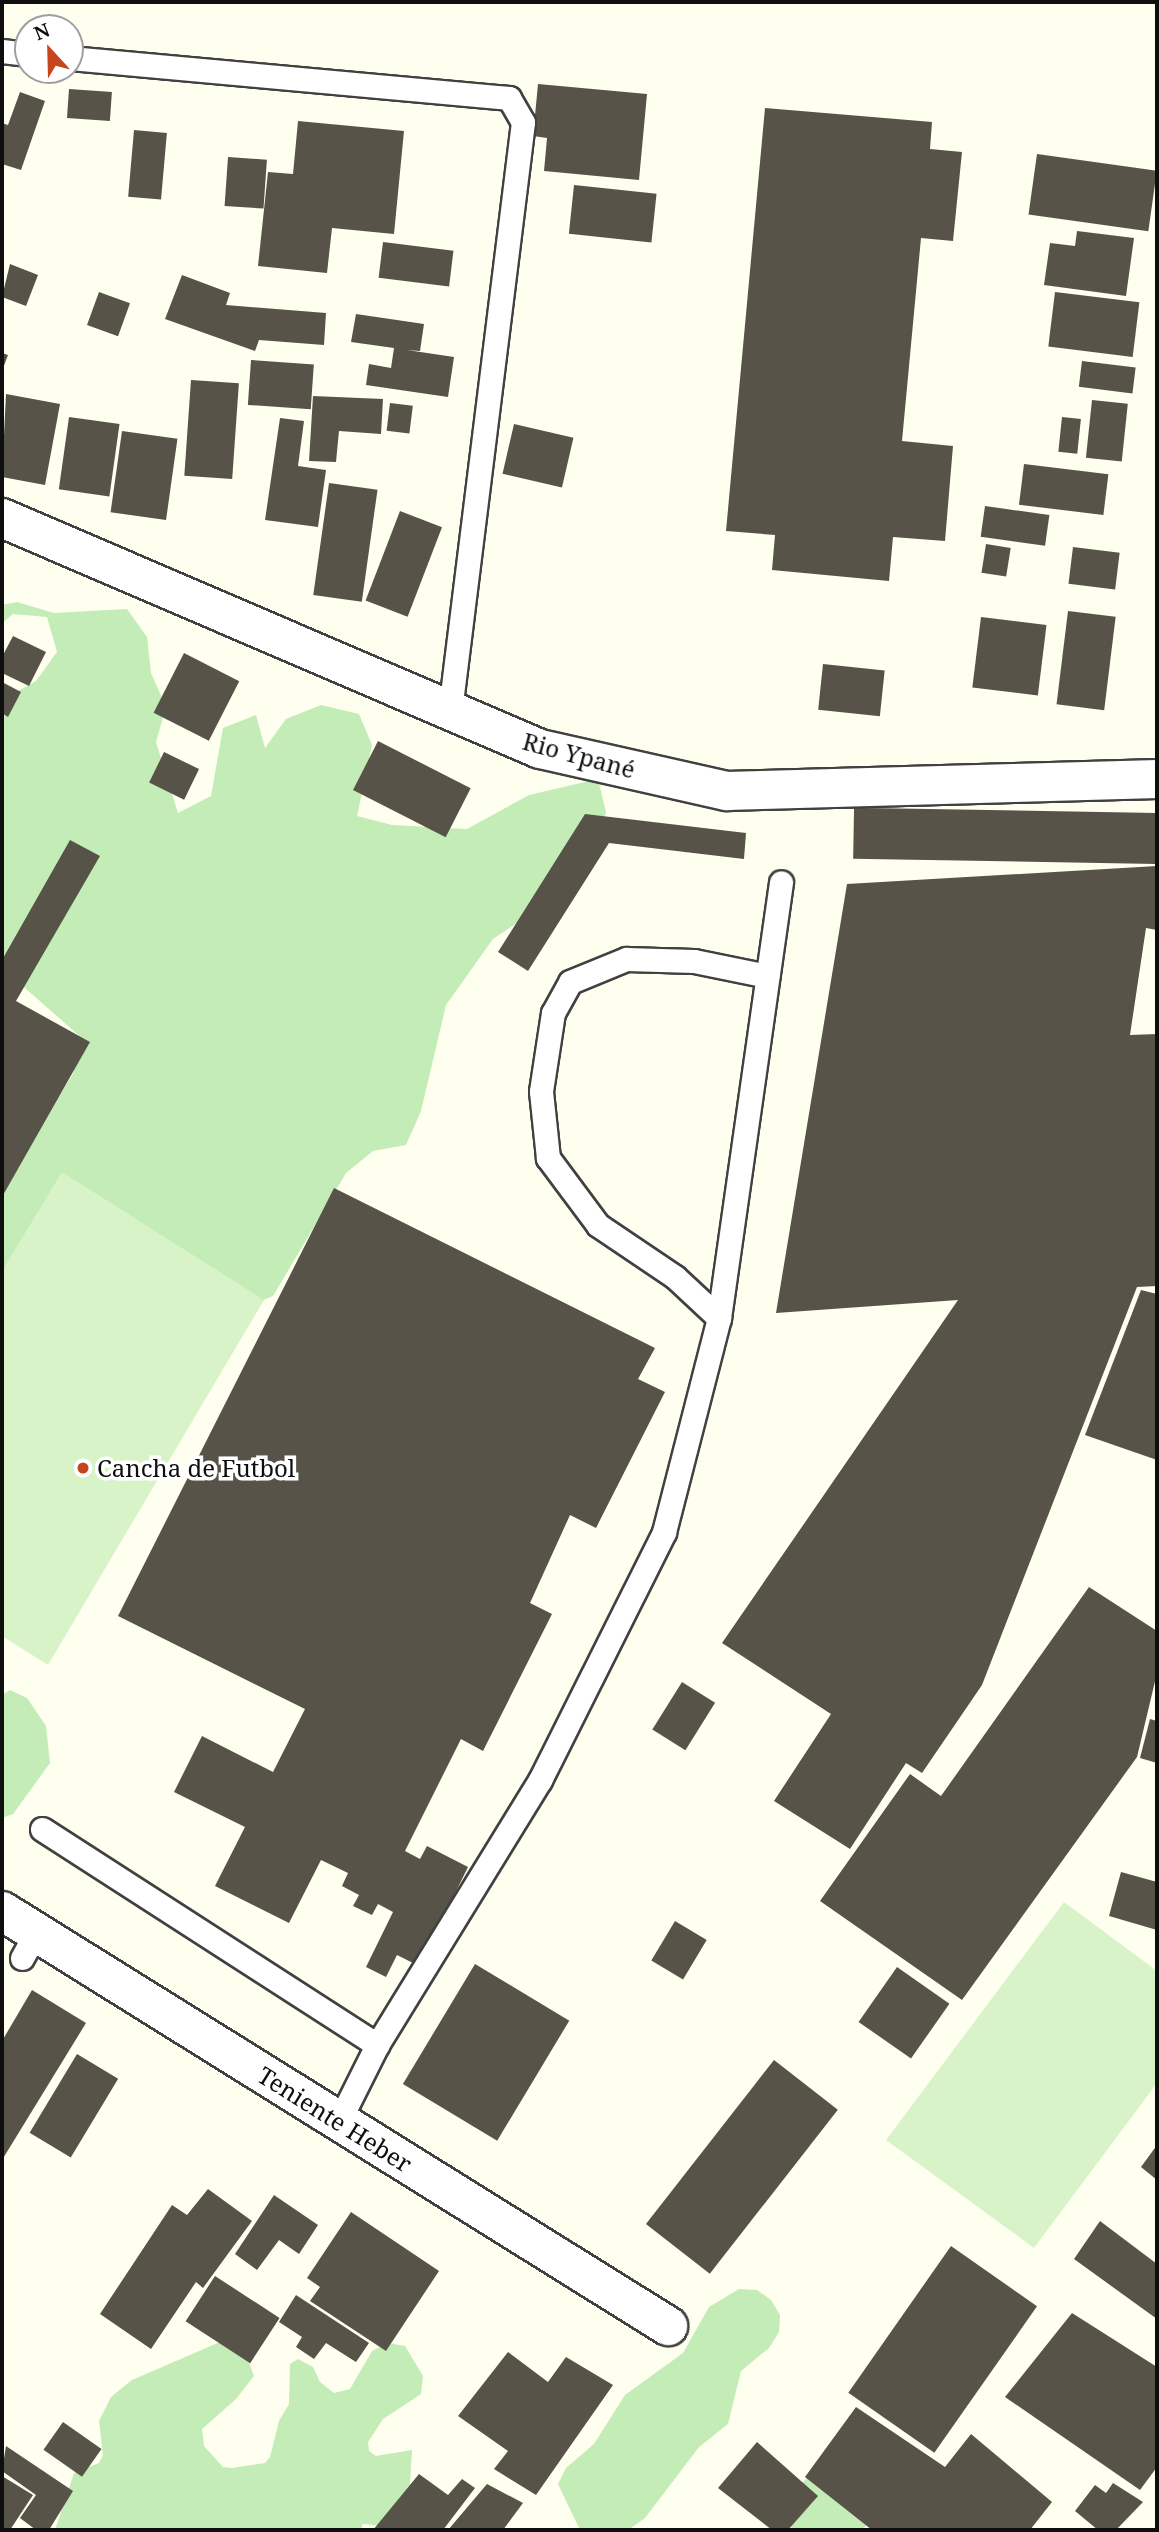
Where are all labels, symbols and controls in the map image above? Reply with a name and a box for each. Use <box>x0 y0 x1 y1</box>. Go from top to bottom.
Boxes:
north arrow <box>14 14 84 84</box>
text: N <box>30 17 54 46</box>
street label: Rio Ypané <box>520 726 638 784</box>
place label: Cancha de Futbol <box>97 1454 295 1482</box>
marker: Cancha de Futbol <box>75 1460 91 1476</box>
street label: Teniente Heber <box>253 2060 417 2178</box>

